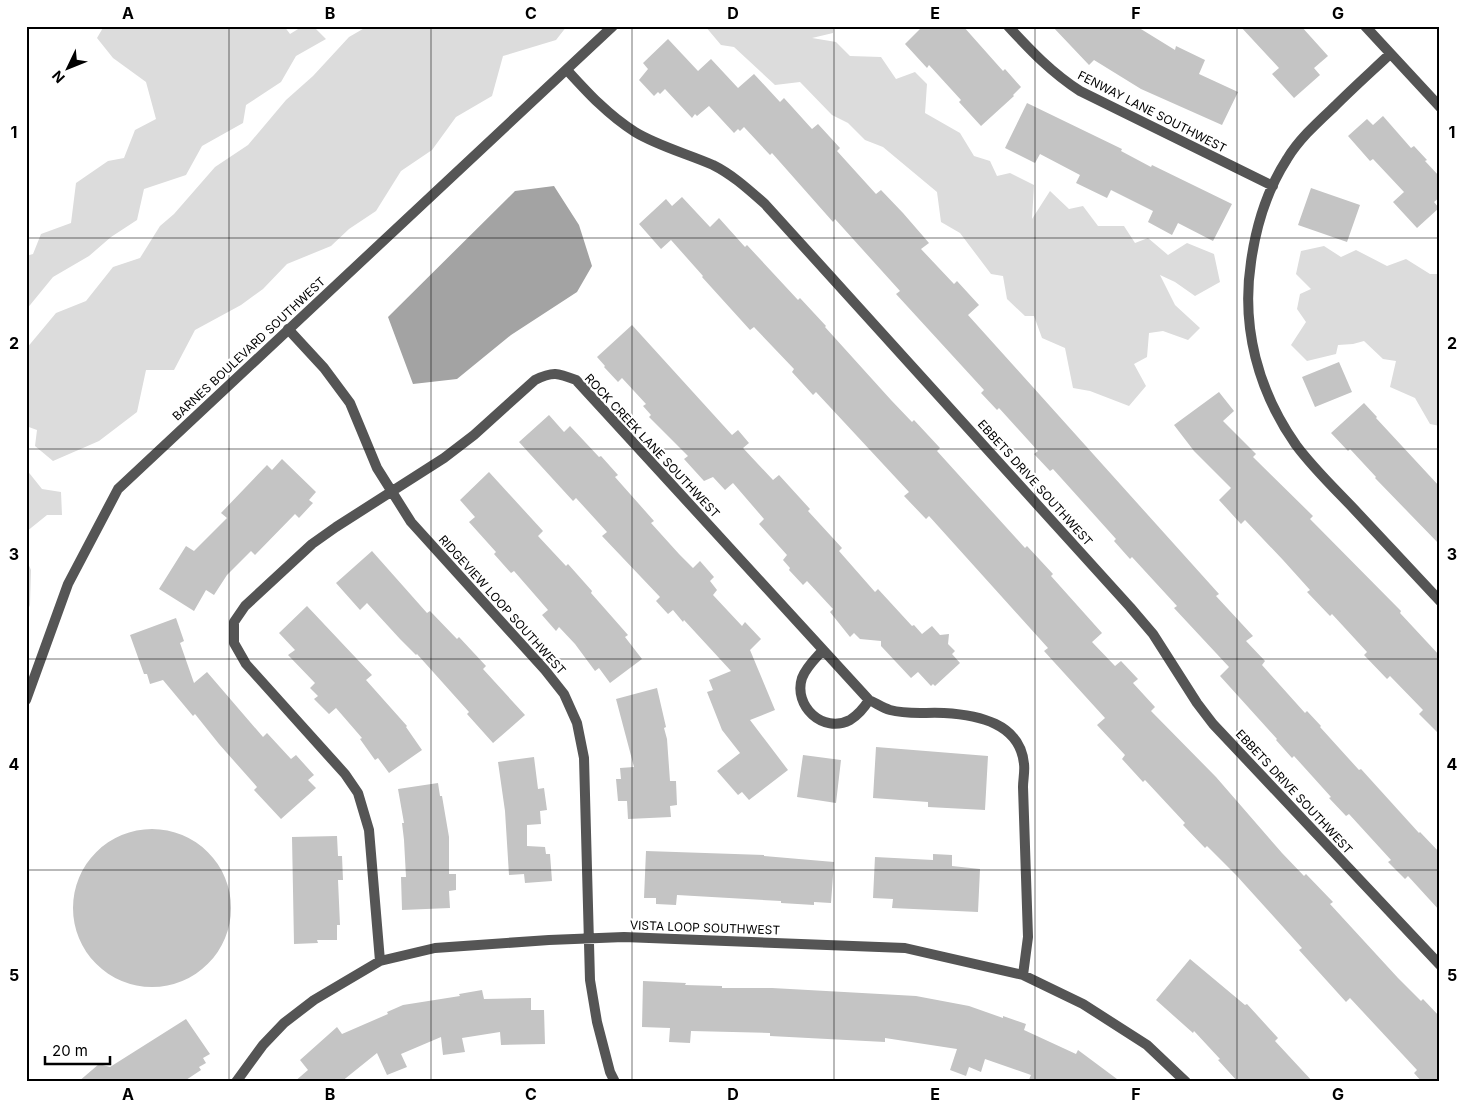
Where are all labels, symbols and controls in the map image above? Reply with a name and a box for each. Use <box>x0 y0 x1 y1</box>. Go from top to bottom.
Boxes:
text: A <box>122 3 134 23</box>
text: B <box>325 3 335 23</box>
text: C <box>525 3 537 23</box>
text: D <box>727 3 739 23</box>
text: E <box>930 3 940 23</box>
text: F <box>1131 3 1141 23</box>
text: G <box>1332 3 1344 23</box>
north arrow <box>42 42 92 92</box>
street label: FENWAY LANE SOUTHWEST <box>1075 67 1229 156</box>
text: N <box>48 68 68 87</box>
text: 1 <box>11 122 17 142</box>
text: 1 <box>1449 122 1455 142</box>
street label: BARNES BOULEVARD SOUTHWEST <box>169 274 328 424</box>
text: 2 <box>9 333 19 353</box>
text: 2 <box>1447 333 1457 353</box>
street label: ROCK CREEK LANE SOUTHWEST <box>582 371 723 521</box>
street label: EBBETS DRIVE SOUTHWEST <box>975 417 1096 549</box>
street label: RIDGEVIEW LOOP SOUTHWEST <box>436 532 569 678</box>
text: 3 <box>9 544 19 564</box>
text: 3 <box>1447 544 1457 564</box>
street label: EBBETS DRIVE SOUTHWEST <box>1233 726 1356 857</box>
text: 4 <box>9 754 20 774</box>
text: 4 <box>1447 754 1458 774</box>
street label: VISTA LOOP SOUTHWEST <box>630 917 781 938</box>
text: 5 <box>9 965 19 985</box>
text: 5 <box>1447 965 1457 985</box>
scale bar <box>45 1033 110 1065</box>
text: 20 m <box>52 1041 88 1060</box>
text: A <box>122 1084 134 1104</box>
text: B <box>325 1084 335 1104</box>
text: C <box>525 1084 537 1104</box>
text: D <box>727 1084 739 1104</box>
text: E <box>930 1084 940 1104</box>
text: F <box>1131 1084 1141 1104</box>
text: G <box>1332 1084 1344 1104</box>

